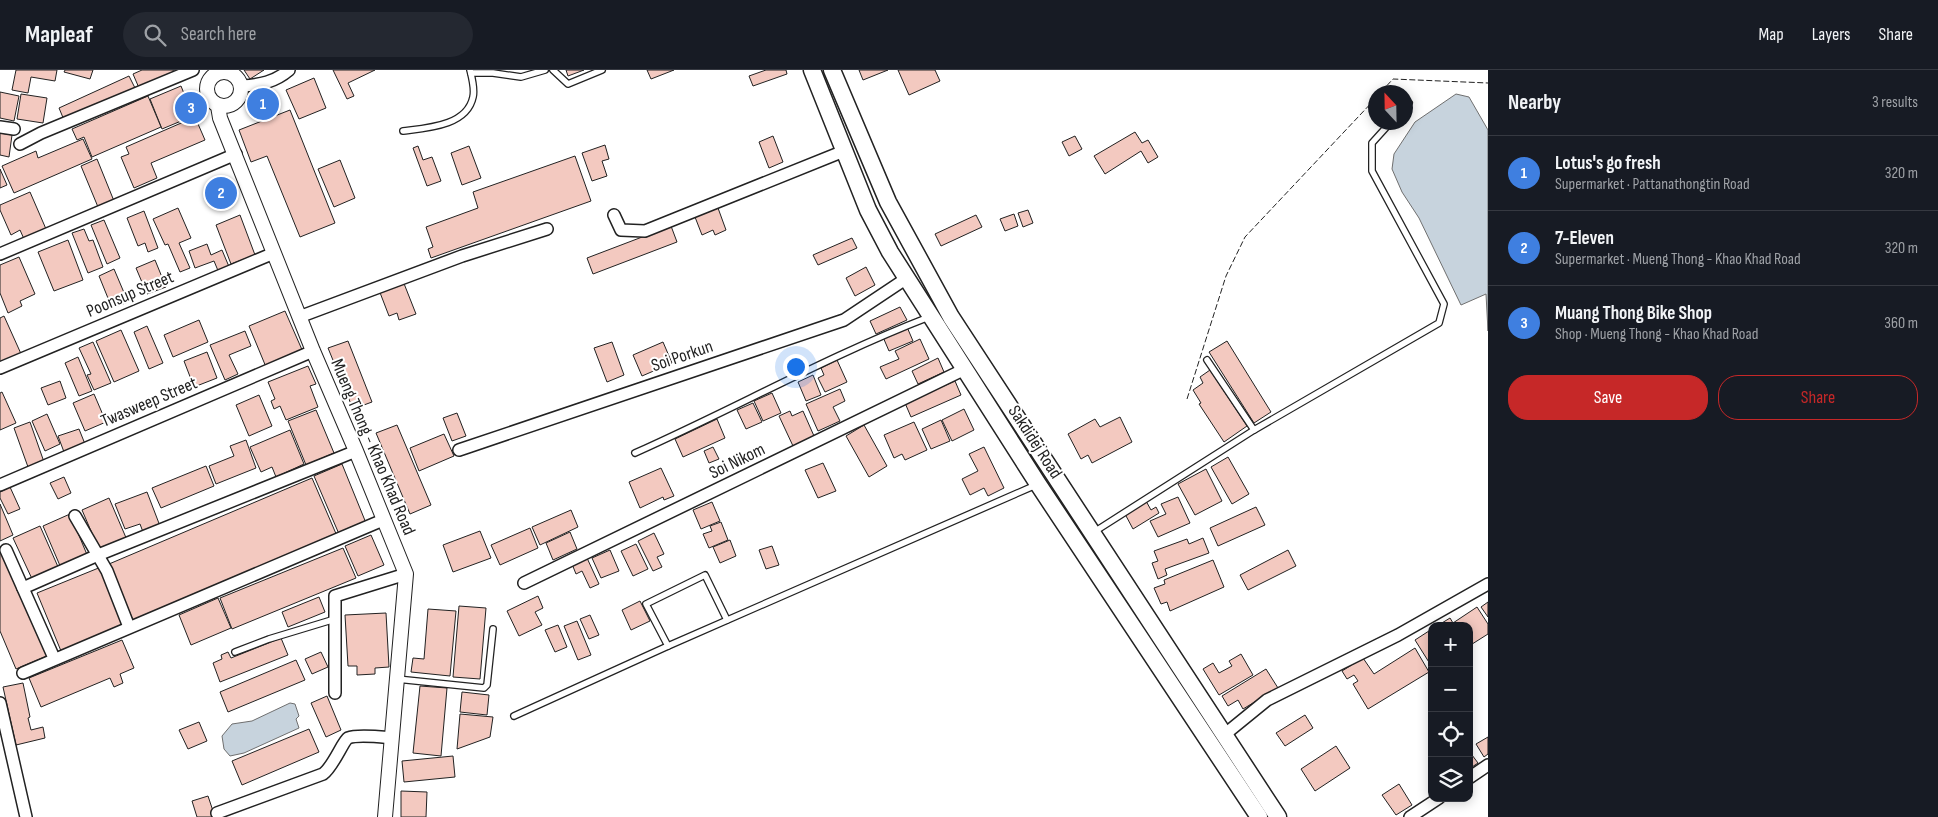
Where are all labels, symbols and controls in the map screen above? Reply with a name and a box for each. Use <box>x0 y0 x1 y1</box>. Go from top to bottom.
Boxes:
search box <box>123 12 473 57</box>
text: Mapleaf <box>25 20 93 49</box>
icon: search <box>141 21 169 49</box>
text: Search here <box>181 23 256 46</box>
text: Map <box>1759 24 1784 45</box>
text: Layers <box>1812 24 1851 45</box>
text: Share <box>1879 24 1913 45</box>
pin: 1 <box>247 85 279 123</box>
north arrow <box>1368 85 1413 130</box>
pin: 3 <box>175 89 207 127</box>
text: Nearby <box>1508 90 1561 115</box>
text: 3 results <box>1872 93 1918 112</box>
text: Lotus's go fresh <box>1555 152 1661 175</box>
text: 1 <box>1521 164 1527 183</box>
text: 320 m <box>1885 164 1918 183</box>
pin: 2 <box>205 174 237 212</box>
text: Supermarket · Pattanathongtin Road <box>1555 175 1750 194</box>
text: 7-Eleven <box>1555 227 1614 250</box>
text: 2 <box>1520 239 1528 258</box>
text: 320 m <box>1885 239 1918 258</box>
text: Supermarket · Mueng Thong - Khao Khad Road <box>1555 250 1801 269</box>
street label: Poonsup Street <box>83 266 177 322</box>
text: Muang Thong Bike Shop <box>1555 302 1712 325</box>
text: 3 <box>1520 314 1528 333</box>
text: 360 m <box>1884 314 1918 333</box>
text: Shop · Mueng Thong - Khao Khad Road <box>1555 325 1758 344</box>
street label: Soi Porkun <box>648 336 716 376</box>
your location <box>783 354 809 380</box>
street label: Mueng Thong - Khao Khad Road <box>326 356 420 538</box>
street label: Twasweep Street <box>98 372 201 432</box>
button: Save <box>1508 375 1708 420</box>
button: Share <box>1718 375 1918 420</box>
street label: Sakdidej Road <box>1004 402 1066 482</box>
street label: Soi Nikom <box>706 439 768 483</box>
map controls <box>1428 622 1473 802</box>
button: + <box>1428 622 1473 667</box>
button: − <box>1428 667 1473 712</box>
button: locate <box>1428 712 1473 757</box>
button: layers <box>1428 757 1473 802</box>

